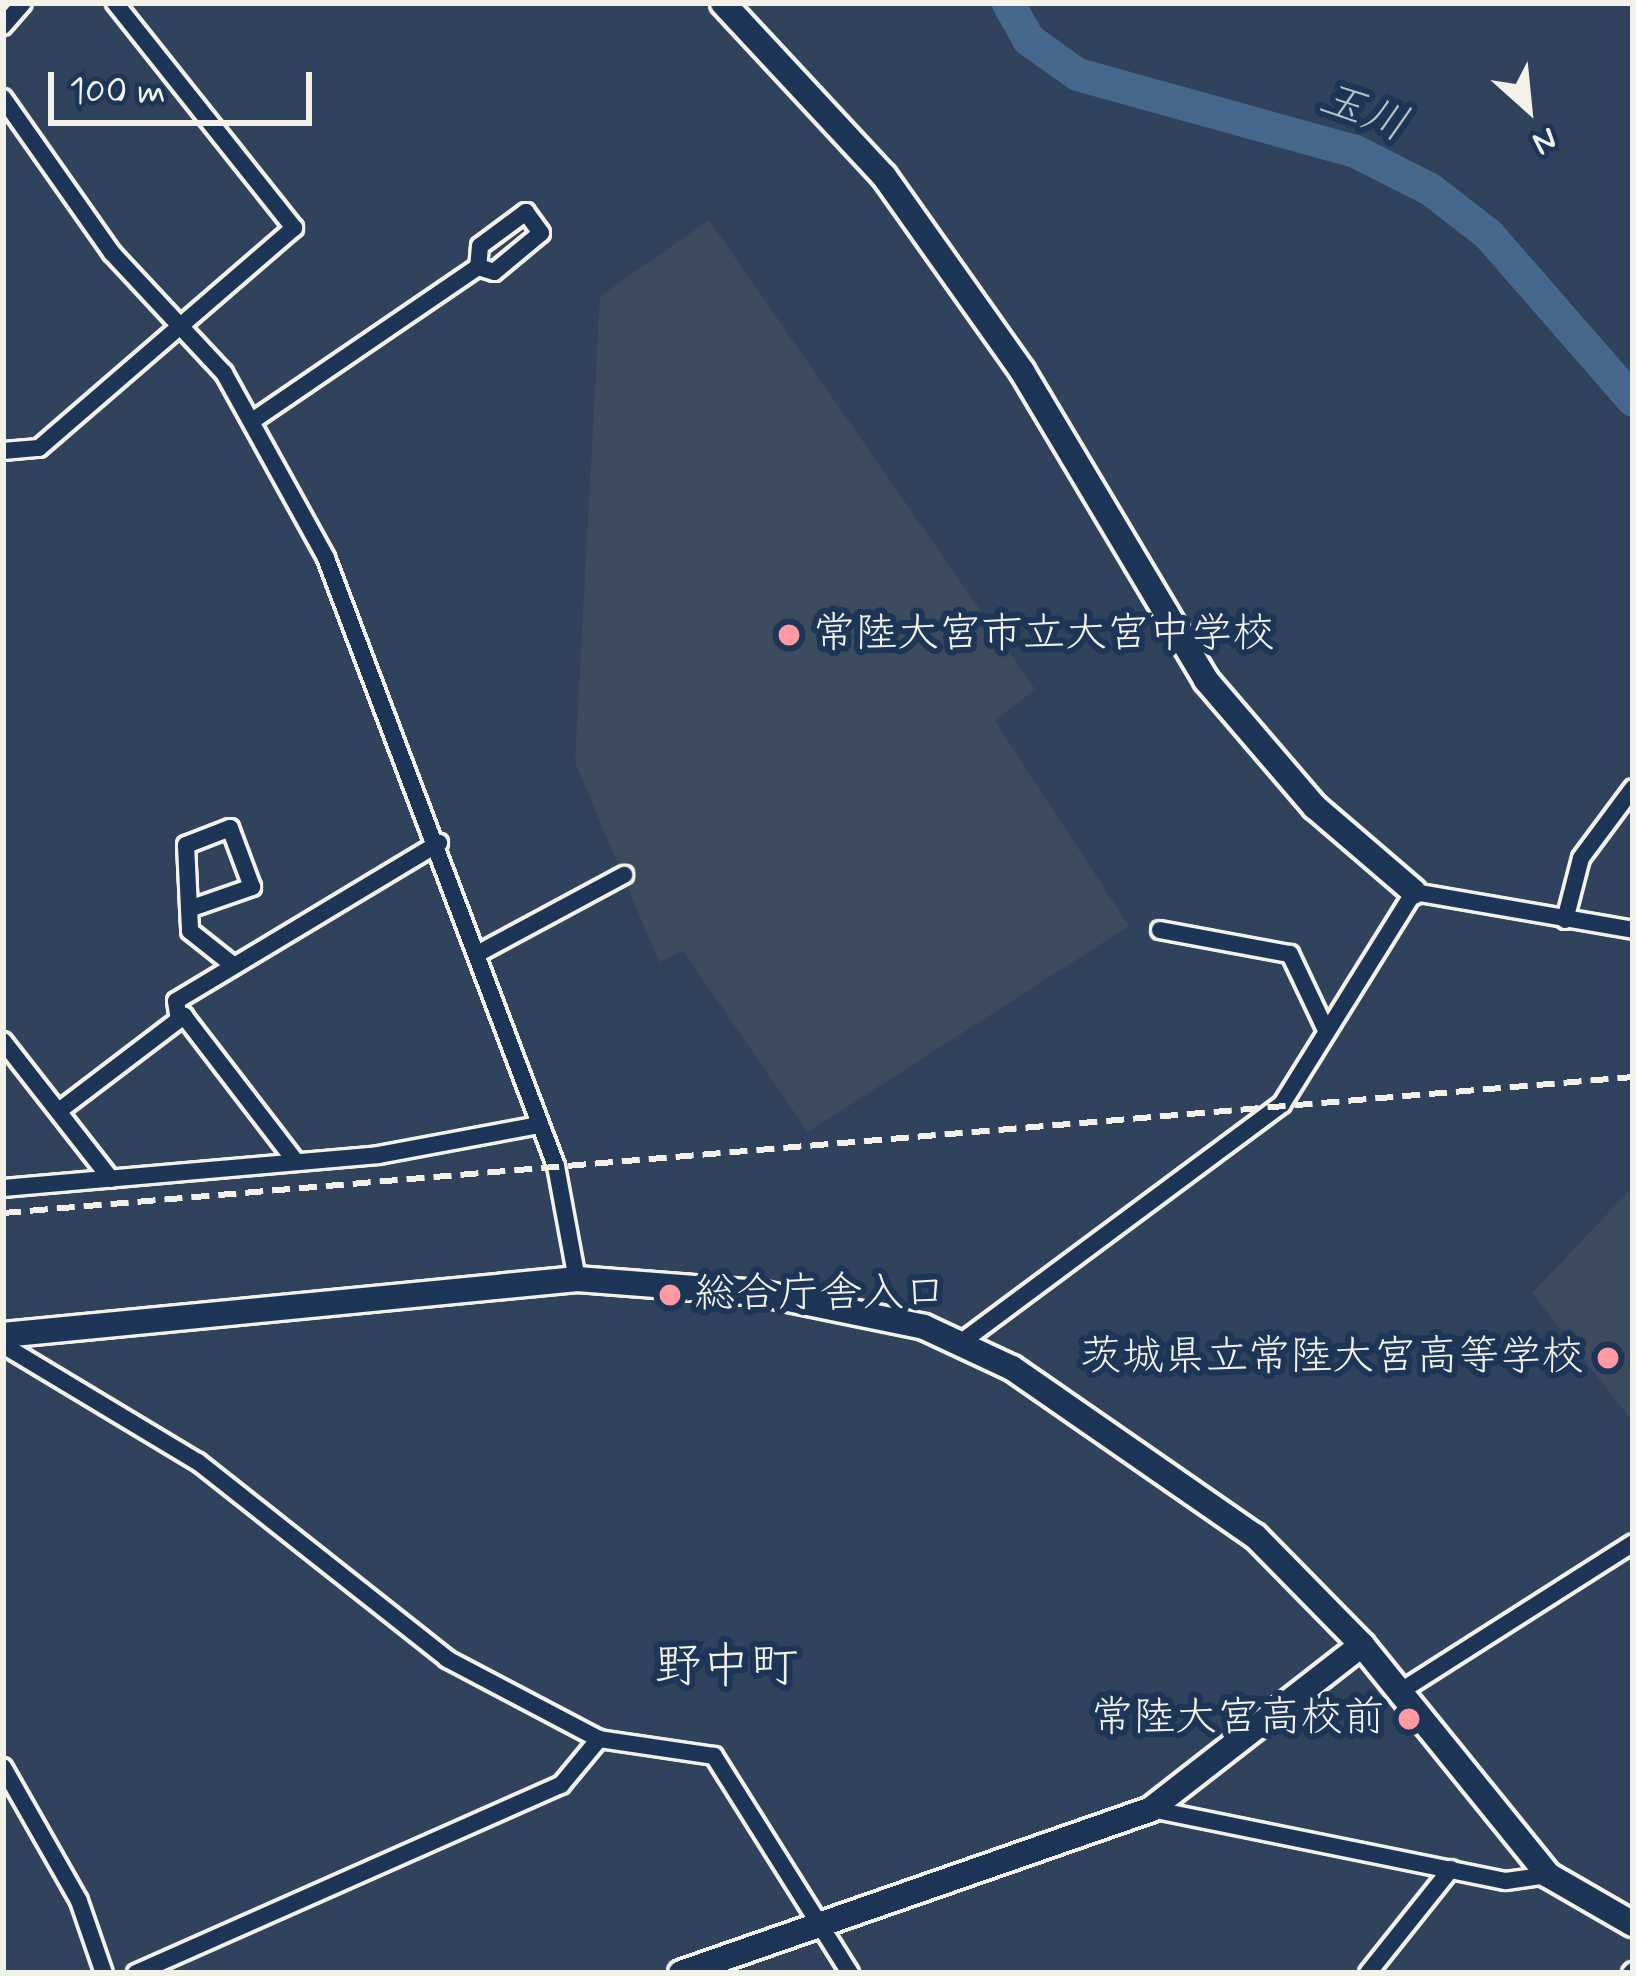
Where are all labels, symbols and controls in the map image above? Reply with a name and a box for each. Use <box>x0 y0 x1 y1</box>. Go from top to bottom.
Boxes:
scale bar <box>54 48 318 122</box>
north arrow <box>1468 48 1588 168</box>
text: 100 m <box>69 69 166 116</box>
water label: 玉川 <box>1311 72 1415 154</box>
text: N <box>1525 115 1564 165</box>
place label: 常陸大宮市立大宮中学校 <box>813 610 1275 660</box>
marker: 常陸大宮市立大宮中学校 <box>776 622 802 648</box>
place label: 総合庁舎入口 <box>694 1270 946 1320</box>
marker: 総合庁舎入口 <box>657 1282 683 1308</box>
place label: 茨城県立常陸大宮高等学校 <box>1080 1333 1584 1383</box>
marker: 茨城県立常陸大宮高等学校 <box>1595 1345 1621 1371</box>
district label: 野中町 <box>654 1639 798 1697</box>
place label: 常陸大宮高校前 <box>1091 1694 1385 1744</box>
marker: 常陸大宮高校前 <box>1396 1706 1422 1732</box>

